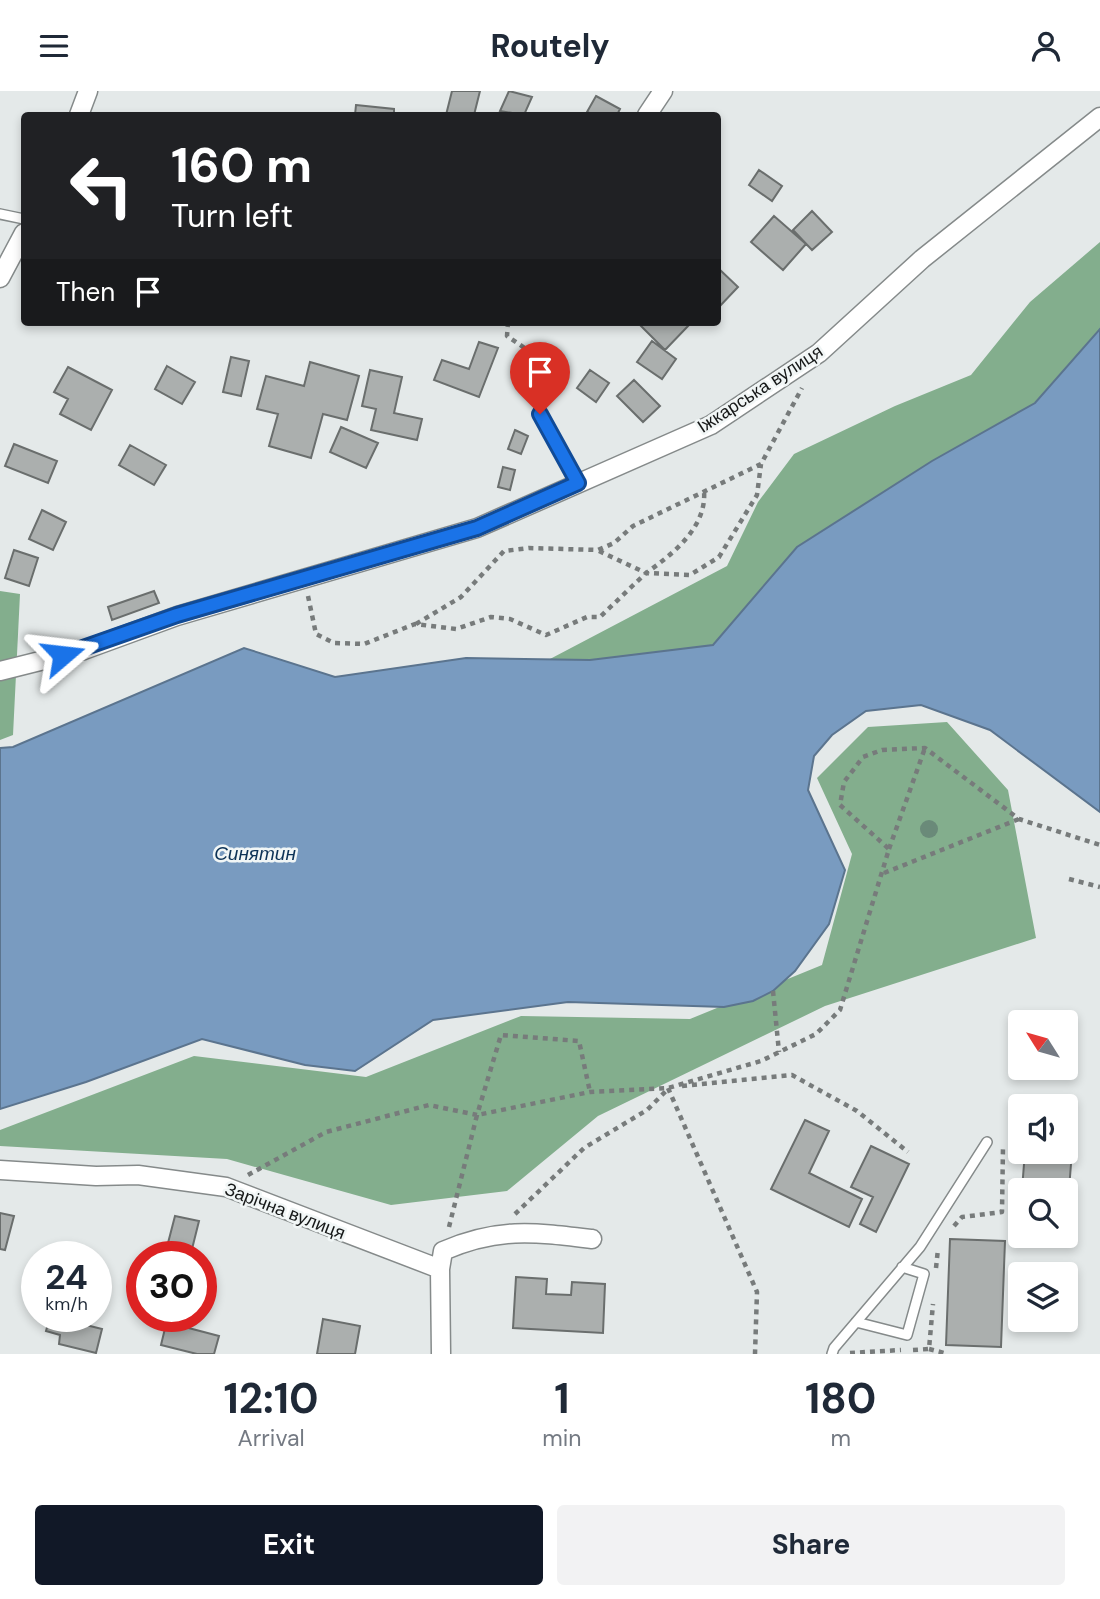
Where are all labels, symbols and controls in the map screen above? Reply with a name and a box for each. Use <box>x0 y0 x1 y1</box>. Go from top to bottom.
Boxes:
text: Routely <box>490 25 610 67</box>
icon: menu <box>35 27 73 65</box>
icon: person <box>1027 27 1065 65</box>
text: 160 m <box>171 133 312 197</box>
icon: left <box>56 140 147 231</box>
text: Turn left <box>171 195 293 237</box>
icon: arrive <box>129 273 167 311</box>
text: Then <box>56 275 115 309</box>
street label: Іжкарська вулиця <box>693 339 827 439</box>
pin <box>510 342 570 414</box>
icon: arrive <box>521 353 559 391</box>
position arrow <box>26 618 100 692</box>
water label: Синятин <box>214 841 296 866</box>
north arrow <box>1008 1010 1078 1080</box>
map controls <box>1008 1010 1078 1332</box>
button: sound <box>1008 1094 1078 1164</box>
street label: Зарічна вулиця <box>221 1177 349 1245</box>
button: search <box>1008 1178 1078 1248</box>
speed limit sign: 30 <box>126 1241 217 1332</box>
text: 24 <box>45 1254 88 1300</box>
button: layers <box>1008 1262 1078 1332</box>
text: km/h <box>45 1292 88 1316</box>
text: 12:10 <box>224 1371 319 1426</box>
text: 1 <box>554 1371 569 1426</box>
text: 180 <box>805 1371 876 1426</box>
text: Arrival <box>238 1423 305 1453</box>
text: min <box>542 1423 581 1453</box>
text: m <box>830 1423 851 1453</box>
button: Exit <box>35 1505 543 1585</box>
button: Share <box>557 1505 1065 1585</box>

